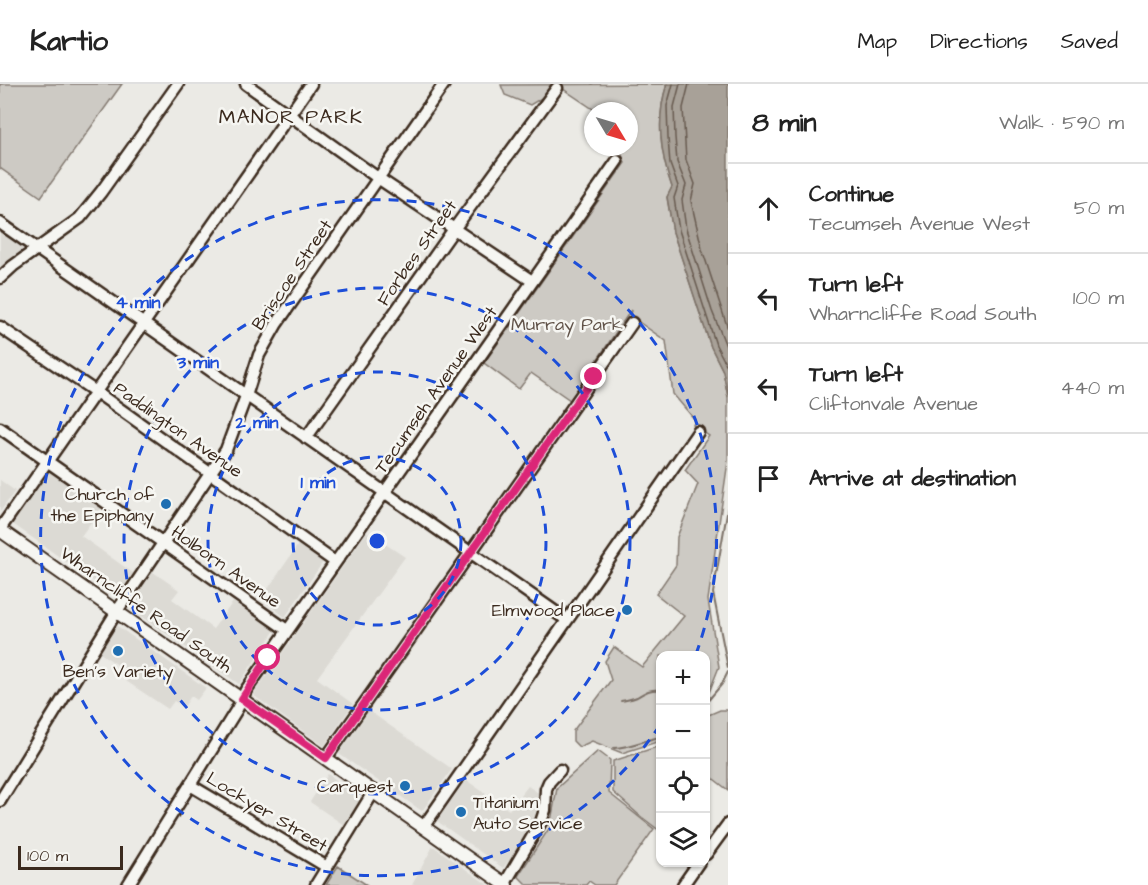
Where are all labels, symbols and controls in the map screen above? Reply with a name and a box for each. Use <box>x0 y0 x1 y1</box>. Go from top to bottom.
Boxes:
text: Kartio <box>30 22 108 61</box>
text: Map <box>857 27 897 56</box>
text: Directions <box>930 27 1028 56</box>
text: Saved <box>1061 27 1118 56</box>
north arrow <box>584 102 638 156</box>
district label: MANOR PARK <box>219 103 363 131</box>
text: 8 min <box>752 105 816 141</box>
text: Walk · 590 m <box>999 109 1124 137</box>
text: Continue <box>809 179 894 210</box>
icon: ahead <box>752 192 785 225</box>
street label: Forbes Street <box>371 194 463 311</box>
text: 50 m <box>1074 194 1124 222</box>
text: Tecumseh Avenue West <box>809 210 1030 238</box>
street label: Briscoe Street <box>246 214 339 335</box>
text: Turn left <box>809 269 903 300</box>
icon: left <box>752 282 785 315</box>
text: 100 m <box>1073 284 1124 312</box>
text: 4 min <box>115 290 161 315</box>
text: Wharncliffe Road South <box>809 300 1037 328</box>
street label: Tecumseh Avenue West <box>369 301 504 479</box>
park label: Murray Park <box>511 312 623 338</box>
text: 3 min <box>176 350 219 375</box>
text: Turn left <box>809 359 903 390</box>
route end <box>580 363 606 389</box>
icon: left <box>752 372 785 405</box>
text: 440 m <box>1061 374 1124 402</box>
street label: Paddington Avenue <box>108 376 248 485</box>
text: Cliftonvale Avenue <box>809 390 978 418</box>
text: 2 min <box>234 410 279 435</box>
icon: arrive <box>752 462 785 495</box>
text: Arrive at destination <box>809 463 1016 494</box>
text: 1 min <box>300 470 336 495</box>
place label: Church of the Epiphany <box>51 482 154 529</box>
marker: Church of the Epiphany <box>159 497 173 511</box>
street label: Holborn Avenue <box>166 520 286 614</box>
centre of rings <box>367 531 387 551</box>
street label: Wharncliffe Road South <box>55 541 237 679</box>
place label: Elmwood Place <box>492 598 615 623</box>
marker: Elmwood Place <box>620 603 634 617</box>
marker: Ben's Variety <box>111 644 125 658</box>
route start <box>254 644 280 670</box>
map controls <box>656 651 710 867</box>
button: + <box>656 651 710 705</box>
place label: Ben's Variety <box>63 659 173 685</box>
button: − <box>656 705 710 759</box>
button: locate <box>656 759 710 813</box>
street label: Lockyer Street <box>201 766 333 859</box>
place label: Carquest <box>317 774 394 799</box>
marker: Carquest <box>398 779 412 793</box>
place label: Titanium Auto Service <box>473 790 583 836</box>
marker: Titanium Auto Service <box>454 805 468 819</box>
button: layers <box>656 813 710 867</box>
scale bar <box>18 843 123 870</box>
text: 100 m <box>27 845 68 867</box>

